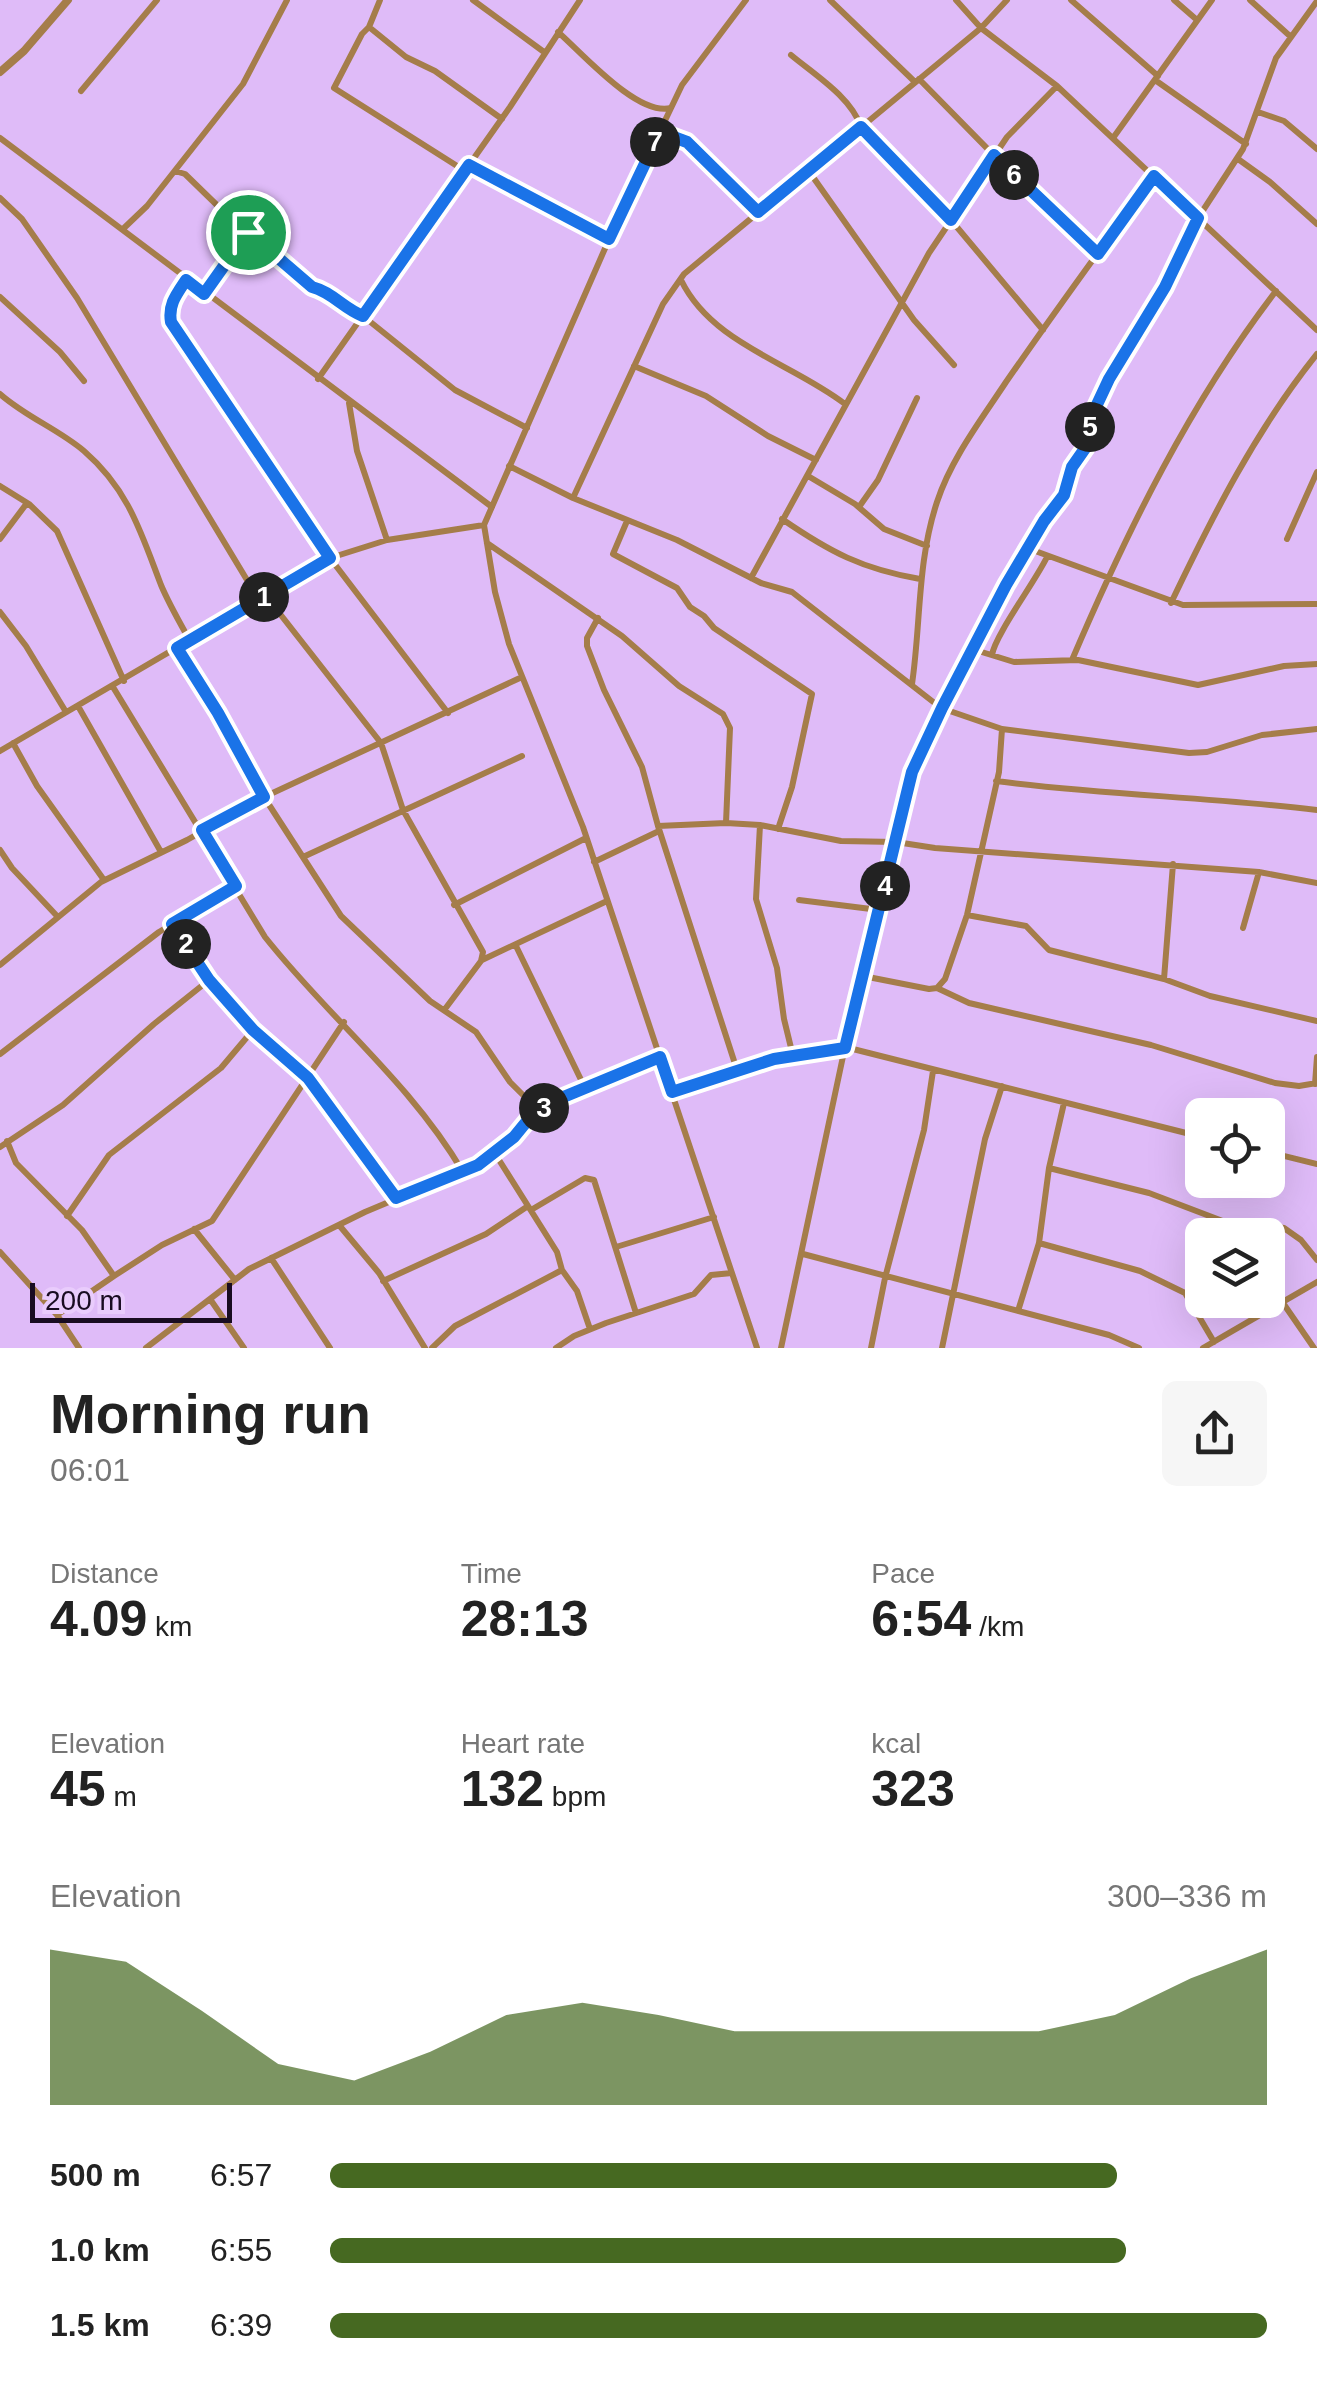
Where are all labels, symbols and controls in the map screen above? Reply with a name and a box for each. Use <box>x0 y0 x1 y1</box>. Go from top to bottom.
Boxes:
pin: 7 <box>630 117 680 167</box>
text: 7 <box>647 126 663 157</box>
pin: 6 <box>989 150 1039 200</box>
text: 6 <box>1006 159 1022 190</box>
pin <box>206 190 291 275</box>
icon: arrive <box>221 205 276 260</box>
pin: 5 <box>1065 402 1115 452</box>
text: 5 <box>1082 411 1098 442</box>
pin: 1 <box>239 572 289 622</box>
text: 1 <box>256 581 272 612</box>
pin: 4 <box>860 861 910 911</box>
text: 4 <box>877 870 893 901</box>
pin: 2 <box>161 919 211 969</box>
text: 2 <box>178 928 194 959</box>
pin: 3 <box>519 1083 569 1133</box>
text: 3 <box>536 1092 552 1123</box>
map controls <box>1185 1098 1285 1318</box>
button: locate <box>1185 1098 1285 1198</box>
button: layers <box>1185 1218 1285 1318</box>
scale bar <box>30 1278 232 1322</box>
text: 200 m <box>45 1285 123 1316</box>
button: share <box>1162 1381 1267 1486</box>
text: Morning run <box>50 1383 371 1445</box>
text: 06:01 <box>50 1452 130 1488</box>
text: Distance <box>50 1558 159 1589</box>
text: Time <box>461 1558 522 1589</box>
text: Pace <box>871 1558 935 1589</box>
text: 4.09 <box>50 1591 147 1647</box>
text: 28:13 <box>461 1591 589 1647</box>
text: 6:54 <box>871 1591 971 1647</box>
text: km <box>147 1611 192 1642</box>
text: /km <box>971 1611 1024 1642</box>
text: Elevation <box>50 1728 165 1759</box>
text: Heart rate <box>461 1728 585 1759</box>
text: kcal <box>871 1728 921 1759</box>
text: 45 <box>50 1761 106 1817</box>
text: 132 <box>461 1761 544 1817</box>
text: 323 <box>871 1761 955 1817</box>
text: m <box>106 1781 137 1812</box>
text: bpm <box>544 1781 606 1812</box>
text: Elevation <box>50 1878 182 1914</box>
text: 300–336 m <box>1107 1878 1267 1914</box>
text: 500 m <box>50 2157 141 2193</box>
text: 6:57 <box>210 2157 272 2193</box>
text: 1.0 km <box>50 2232 150 2268</box>
text: 6:55 <box>210 2232 272 2268</box>
text: 1.5 km <box>50 2307 150 2343</box>
text: 6:39 <box>210 2307 272 2343</box>

